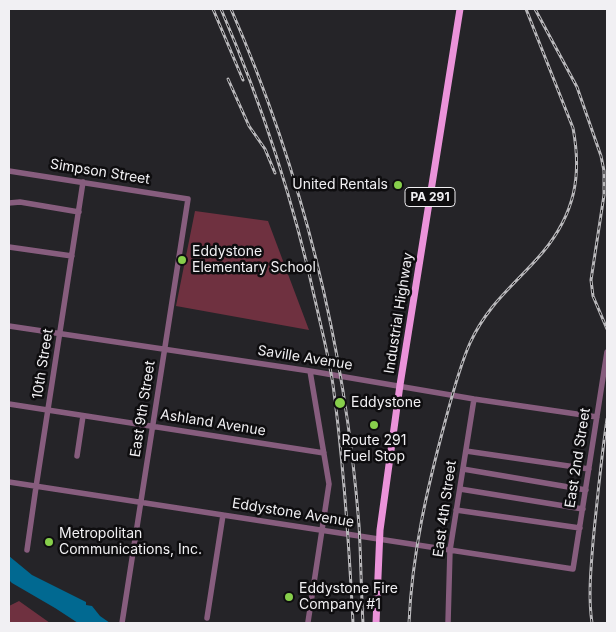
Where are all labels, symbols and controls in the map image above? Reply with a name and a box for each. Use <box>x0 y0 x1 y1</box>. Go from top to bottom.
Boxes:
street label: Simpson Street <box>49 156 151 188</box>
place label: United Rentals <box>292 177 388 193</box>
marker: United Rentals <box>392 179 404 191</box>
road number: PA 291 <box>405 188 455 206</box>
place label: Eddystone Elementary School <box>192 244 316 276</box>
street label: Industrial Highway <box>381 251 417 375</box>
marker: Eddystone Elementary School <box>176 254 188 266</box>
street label: 10th Street <box>29 328 57 400</box>
street label: Saville Avenue <box>256 342 354 374</box>
street label: East 9th Street <box>127 360 159 458</box>
place label: Eddystone <box>351 395 421 411</box>
marker: Eddystone <box>333 396 347 410</box>
street label: Ashland Avenue <box>159 406 267 440</box>
street label: East 2nd Street <box>562 407 594 509</box>
marker: Route 291 Fuel Stop <box>368 419 380 431</box>
place label: Route 291 Fuel Stop <box>342 433 406 466</box>
street label: East 4th Street <box>430 460 460 558</box>
street label: Eddystone Avenue <box>231 495 355 531</box>
place label: Metropolitan Communications, Inc. <box>59 526 202 558</box>
marker: Metropolitan Communications, Inc. <box>43 536 55 548</box>
place label: Eddystone Fire Company #1 <box>299 581 398 614</box>
marker: Eddystone Fire Company #1 <box>283 591 295 603</box>

